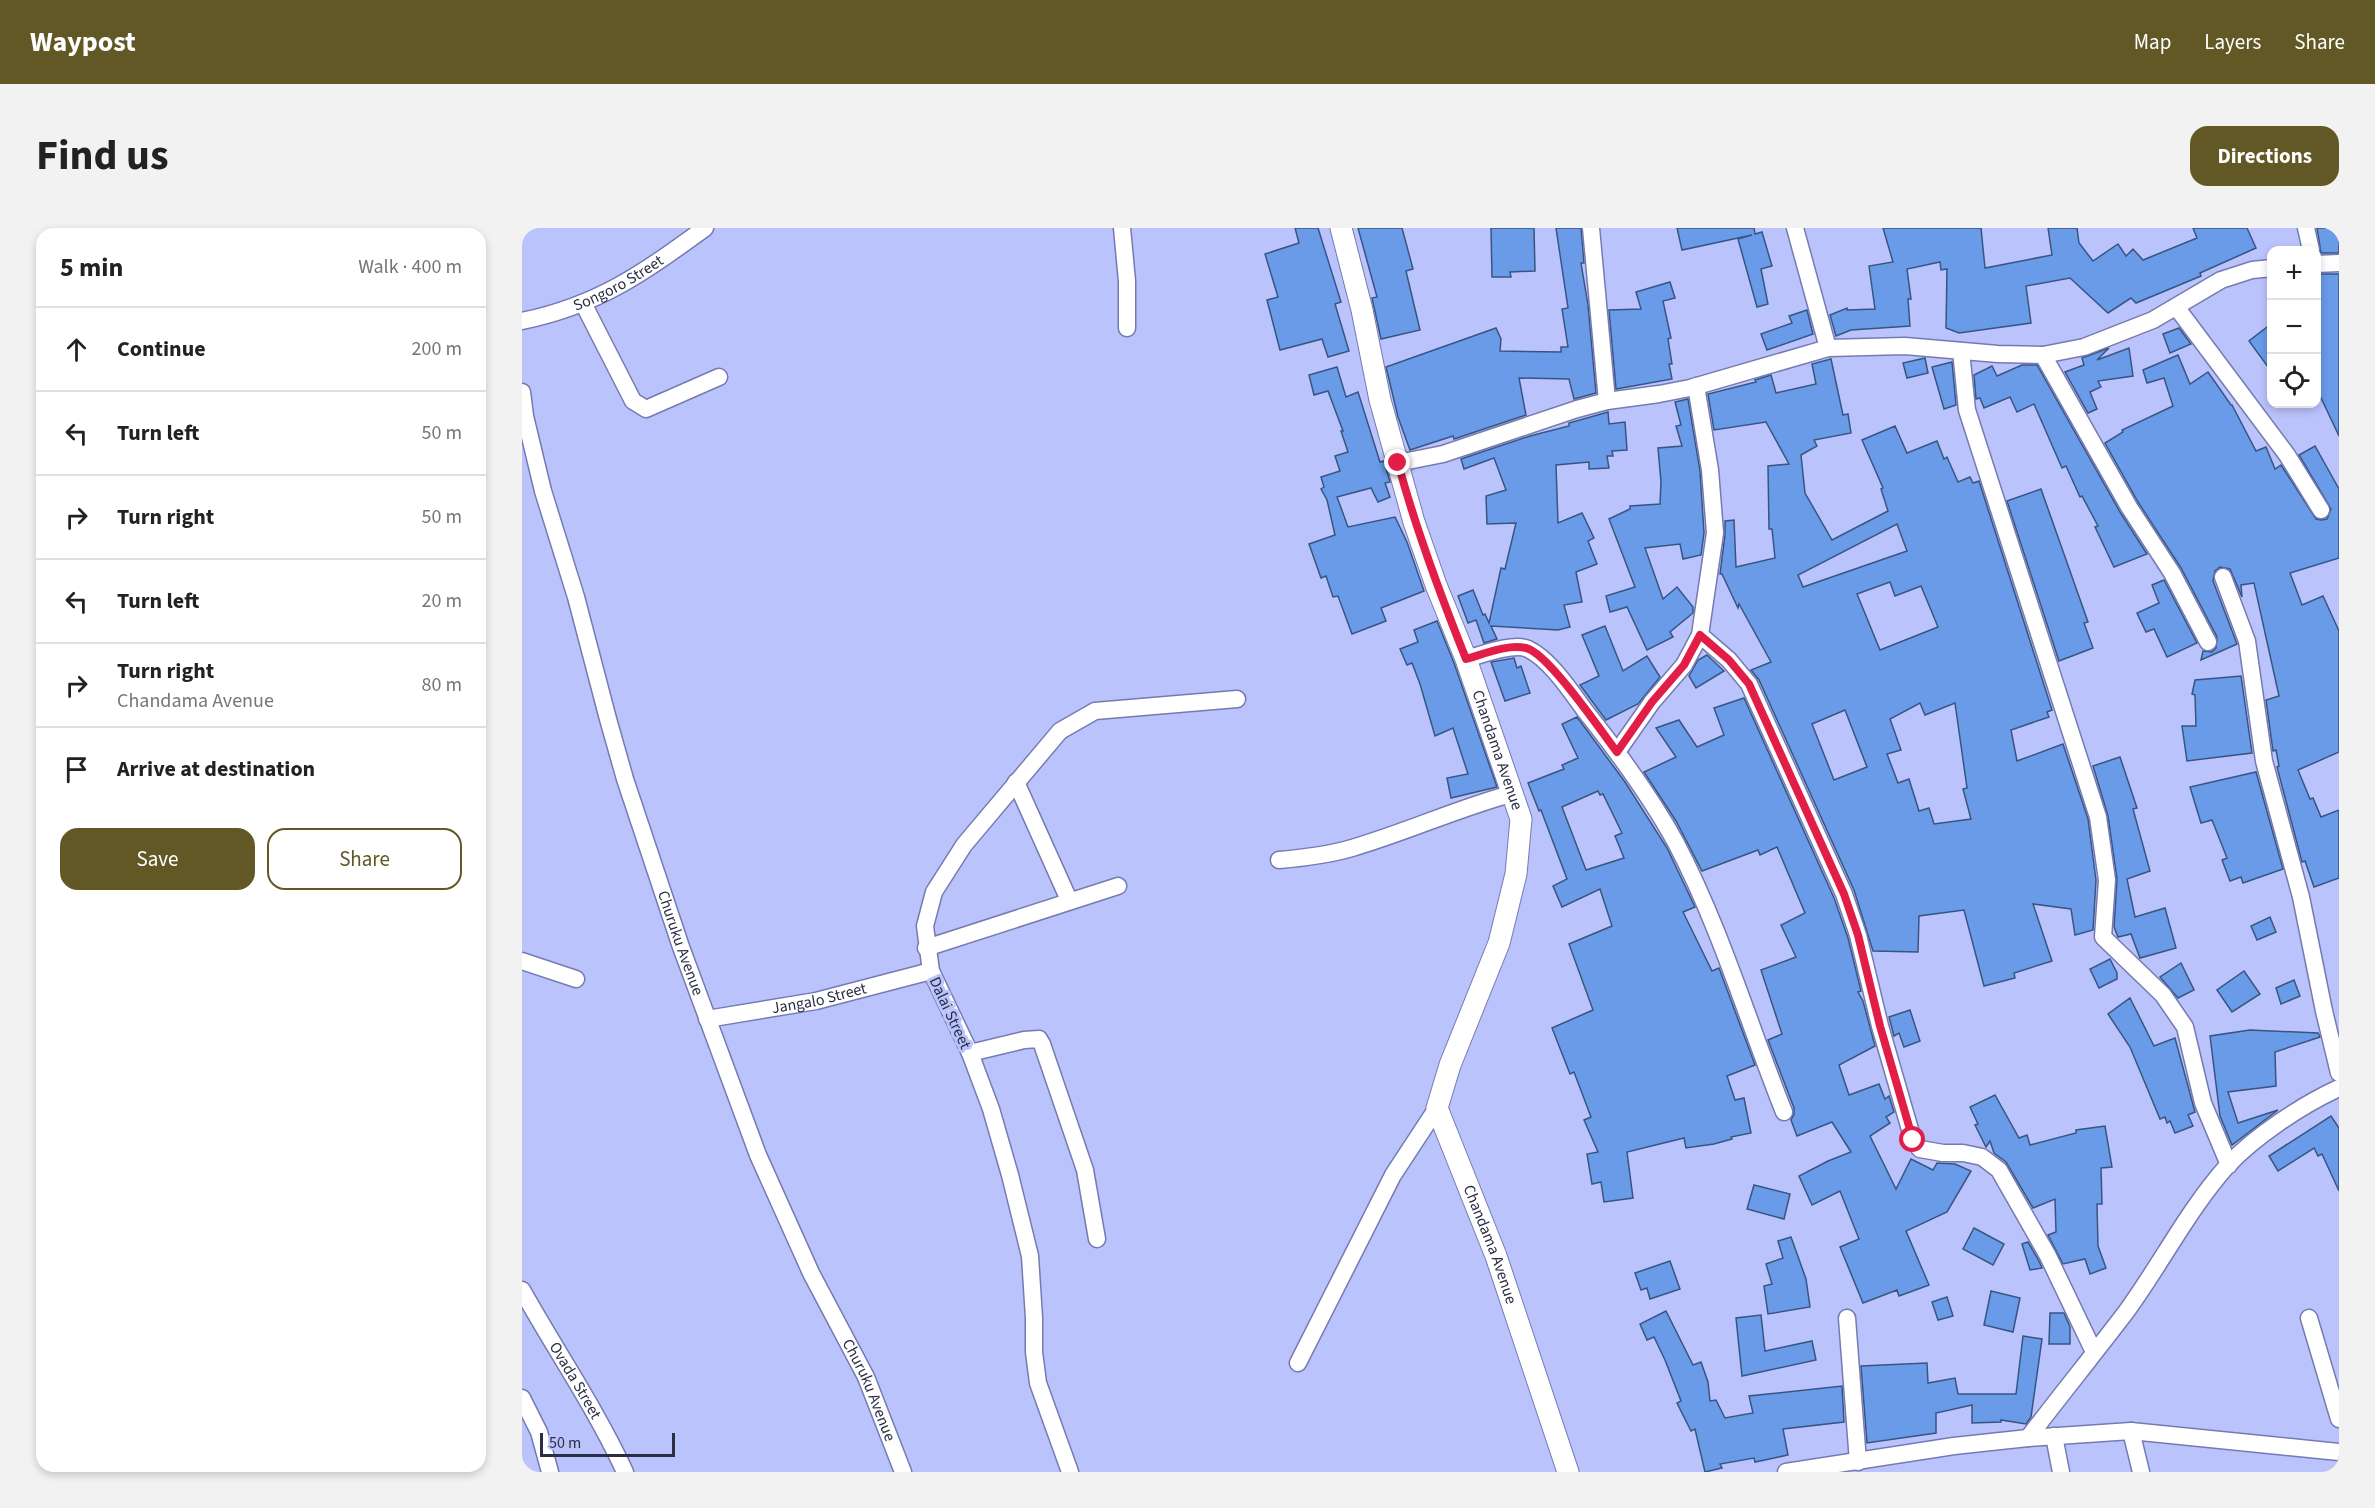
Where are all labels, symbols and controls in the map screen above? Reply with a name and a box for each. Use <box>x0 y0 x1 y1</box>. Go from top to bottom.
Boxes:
text: Waypost <box>30 22 136 62</box>
text: Map <box>2134 27 2171 57</box>
text: Layers <box>2204 27 2261 57</box>
text: Share <box>2294 27 2345 57</box>
text: Find us <box>36 126 169 186</box>
button: Directions <box>2190 126 2339 186</box>
map controls <box>2267 246 2321 408</box>
button: + <box>2267 246 2321 300</box>
text: 5 min <box>60 249 123 286</box>
street label: Songoro Street <box>570 249 668 316</box>
text: Walk · 400 m <box>358 253 462 281</box>
button: − <box>2267 300 2321 354</box>
icon: ahead <box>60 333 93 366</box>
text: Continue <box>117 333 206 365</box>
text: 200 m <box>412 335 462 363</box>
button: locate <box>2267 354 2321 408</box>
icon: left <box>60 417 93 450</box>
text: Turn left <box>117 417 199 449</box>
text: 50 m <box>422 419 462 447</box>
route end <box>1384 449 1410 475</box>
icon: right <box>60 501 93 534</box>
text: Turn right <box>117 501 214 533</box>
text: 50 m <box>422 503 462 531</box>
icon: left <box>60 585 93 618</box>
text: Turn left <box>117 585 199 617</box>
text: 20 m <box>422 587 462 615</box>
text: Turn right <box>117 655 214 687</box>
icon: right <box>60 669 93 702</box>
text: 80 m <box>422 671 462 699</box>
text: Chandama Avenue <box>117 687 274 715</box>
street label: Chandama Avenue <box>1467 687 1528 813</box>
icon: arrive <box>60 753 93 786</box>
text: Arrive at destination <box>117 753 315 785</box>
button: Save <box>60 828 255 890</box>
button: Share <box>267 828 462 890</box>
street label: Churuku Avenue <box>652 888 709 999</box>
street label: Dalai Street <box>924 973 977 1053</box>
street label: Jangalo Street <box>770 977 869 1019</box>
route start <box>1899 1126 1925 1152</box>
street label: Chandama Avenue <box>1458 1182 1522 1307</box>
street label: Churuku Avenue <box>837 1335 901 1445</box>
street label: Ovada Street <box>544 1338 607 1424</box>
scale bar <box>540 1430 675 1458</box>
text: 50 m <box>549 1432 581 1454</box>

